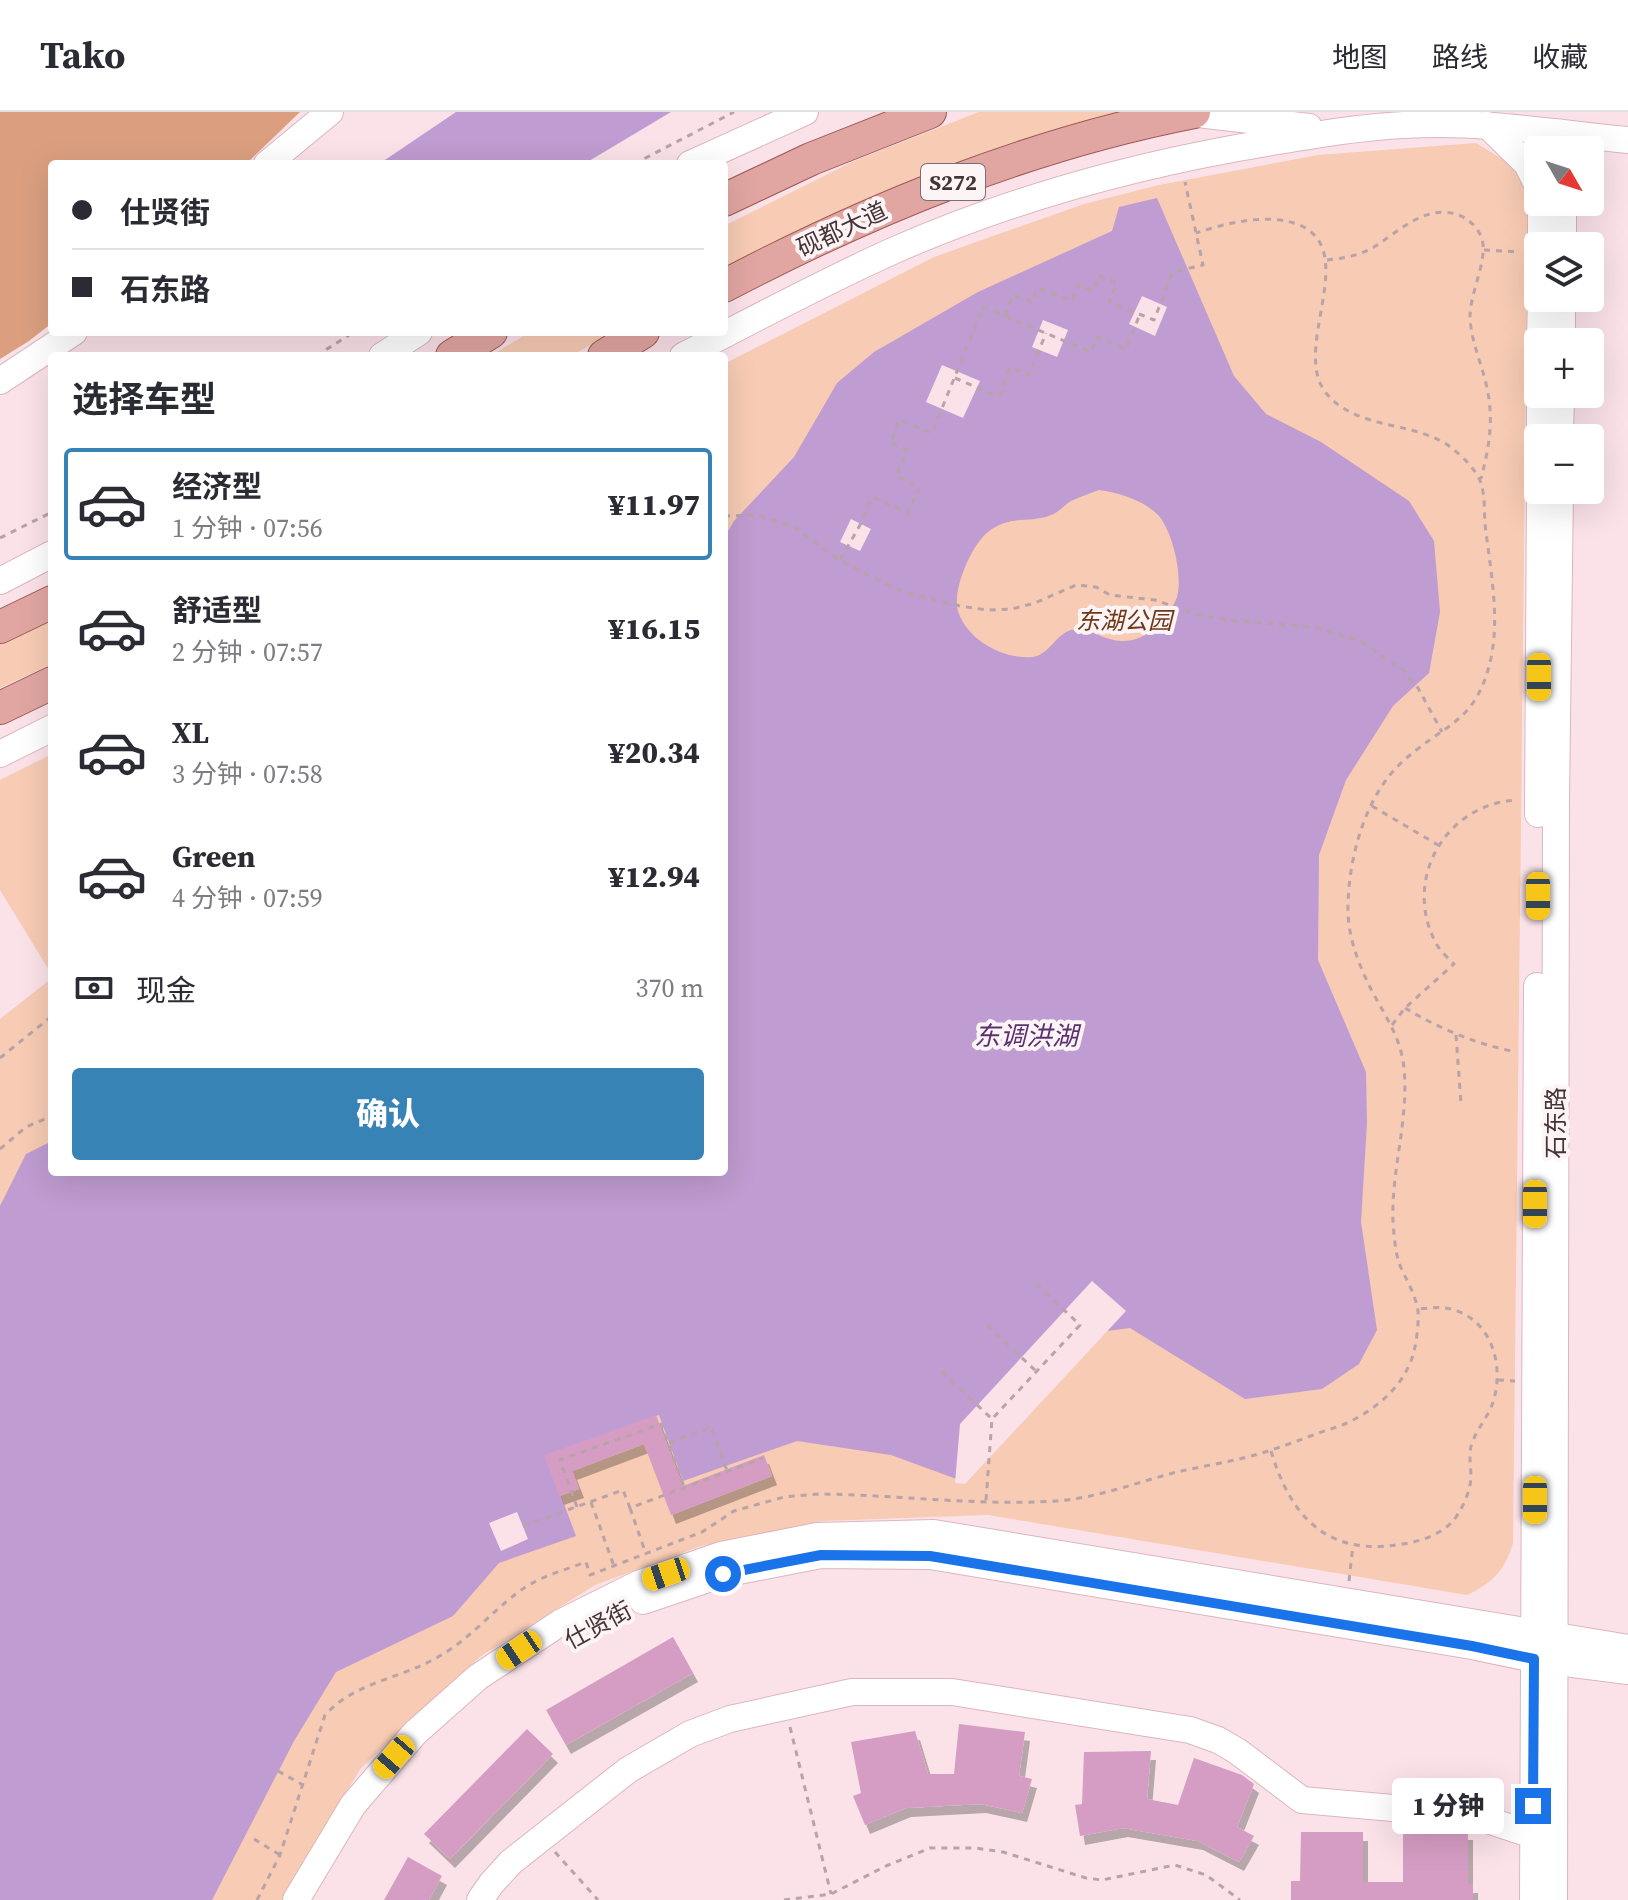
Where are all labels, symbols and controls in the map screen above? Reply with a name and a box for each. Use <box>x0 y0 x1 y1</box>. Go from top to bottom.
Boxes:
text: Tako <box>40 29 125 81</box>
text: 地图 <box>1332 38 1388 76</box>
text: 路线 <box>1432 38 1488 76</box>
text: 收藏 <box>1532 38 1588 76</box>
north arrow <box>1524 136 1604 216</box>
map controls <box>1524 136 1604 504</box>
road number: S272 <box>921 164 985 200</box>
text: 仕贤街 <box>120 192 210 233</box>
street label: 砚都大道 <box>792 194 892 264</box>
button: layers <box>1524 232 1604 312</box>
text: 石东路 <box>120 269 210 310</box>
button: + <box>1524 328 1604 408</box>
text: 选择车型 <box>72 375 216 424</box>
button: − <box>1524 424 1604 504</box>
text: 经济型 <box>172 466 262 507</box>
icon: car <box>76 468 148 540</box>
text: ¥11.97 <box>608 484 700 525</box>
text: 1 分钟 · 07:56 <box>172 510 323 546</box>
text: 舒适型 <box>172 590 262 631</box>
icon: car <box>76 592 148 664</box>
park label: 东湖公园 <box>1076 604 1175 637</box>
text: ¥16.15 <box>608 608 700 649</box>
text: 2 分钟 · 07:57 <box>172 634 323 670</box>
car <box>1527 653 1551 701</box>
text: XL <box>172 712 209 753</box>
icon: car <box>76 716 148 788</box>
text: ¥20.34 <box>608 732 700 773</box>
text: 3 分钟 · 07:58 <box>172 756 323 792</box>
text: Green <box>172 836 255 877</box>
icon: car <box>76 840 148 912</box>
text: ¥12.94 <box>608 856 700 897</box>
car <box>1526 872 1550 920</box>
text: 4 分钟 · 07:59 <box>172 880 323 916</box>
icon: cash <box>72 966 116 1010</box>
text: 现金 <box>136 970 196 1011</box>
text: 370 m <box>636 970 704 1006</box>
water label: 东调洪湖 <box>974 1018 1082 1054</box>
button: 确认 <box>72 1068 704 1160</box>
street label: 石东路 <box>1539 1087 1572 1159</box>
car <box>1523 1180 1547 1228</box>
car <box>1523 1476 1547 1524</box>
car <box>639 1555 693 1593</box>
route start <box>705 1556 741 1592</box>
street label: 仕贤街 <box>558 1594 638 1656</box>
car <box>492 1627 546 1673</box>
car <box>369 1731 419 1783</box>
callout: 1 分钟 <box>1393 1778 1505 1834</box>
text: 1 分钟 <box>1412 1788 1484 1824</box>
route end <box>1515 1788 1551 1824</box>

